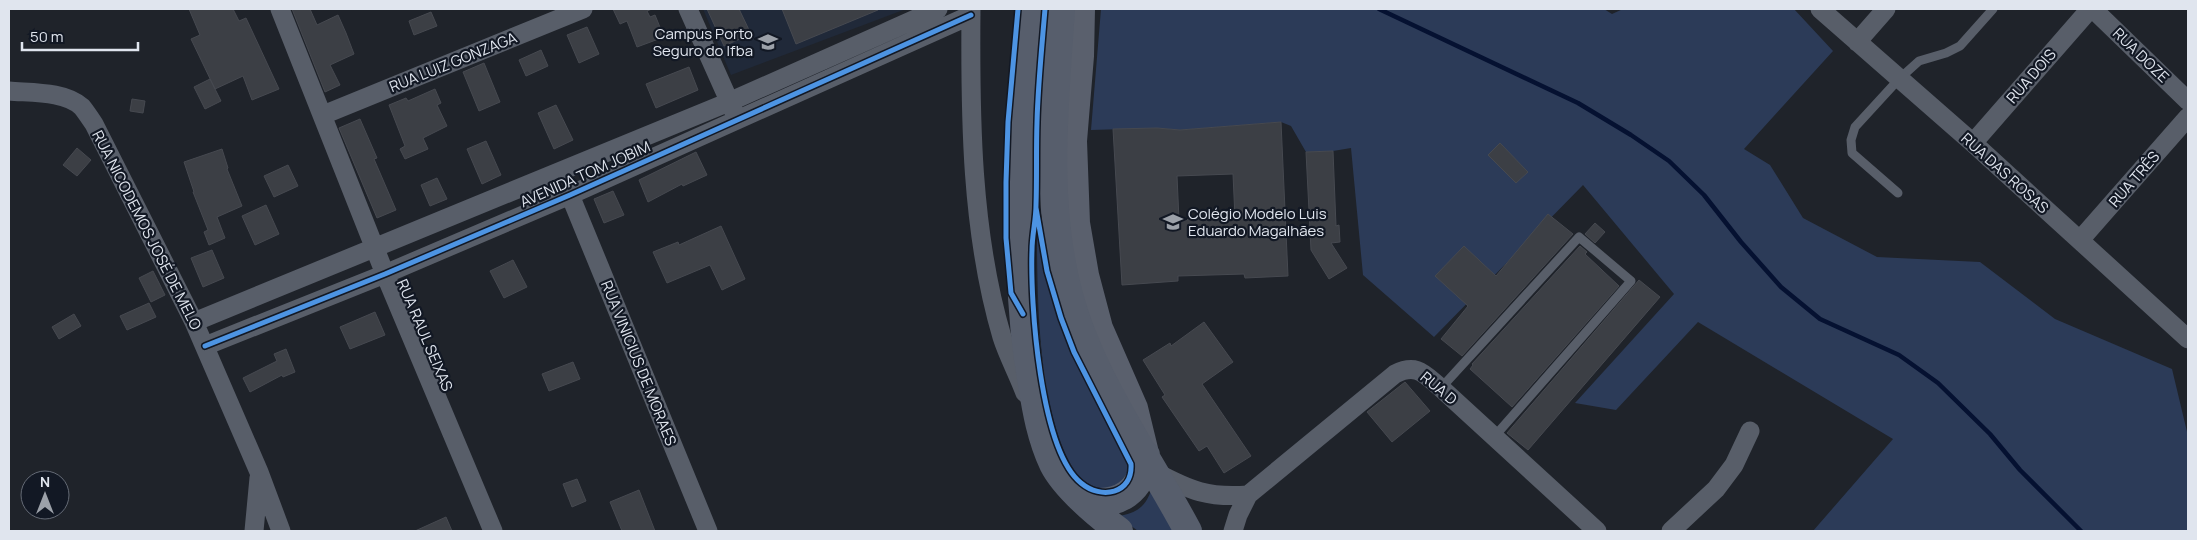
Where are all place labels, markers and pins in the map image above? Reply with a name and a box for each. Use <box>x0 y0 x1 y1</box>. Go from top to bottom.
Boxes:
place label: Campus Porto Seguro do Ifba <box>653 23 753 61</box>
school or university icon: Campus Porto Seguro do Ifba <box>757 31 779 53</box>
place label: Colégio Modelo Luis Eduardo Magalhães <box>1188 203 1327 241</box>
school or university icon: Colégio Modelo Luis Eduardo Magalhães <box>1162 211 1184 233</box>

